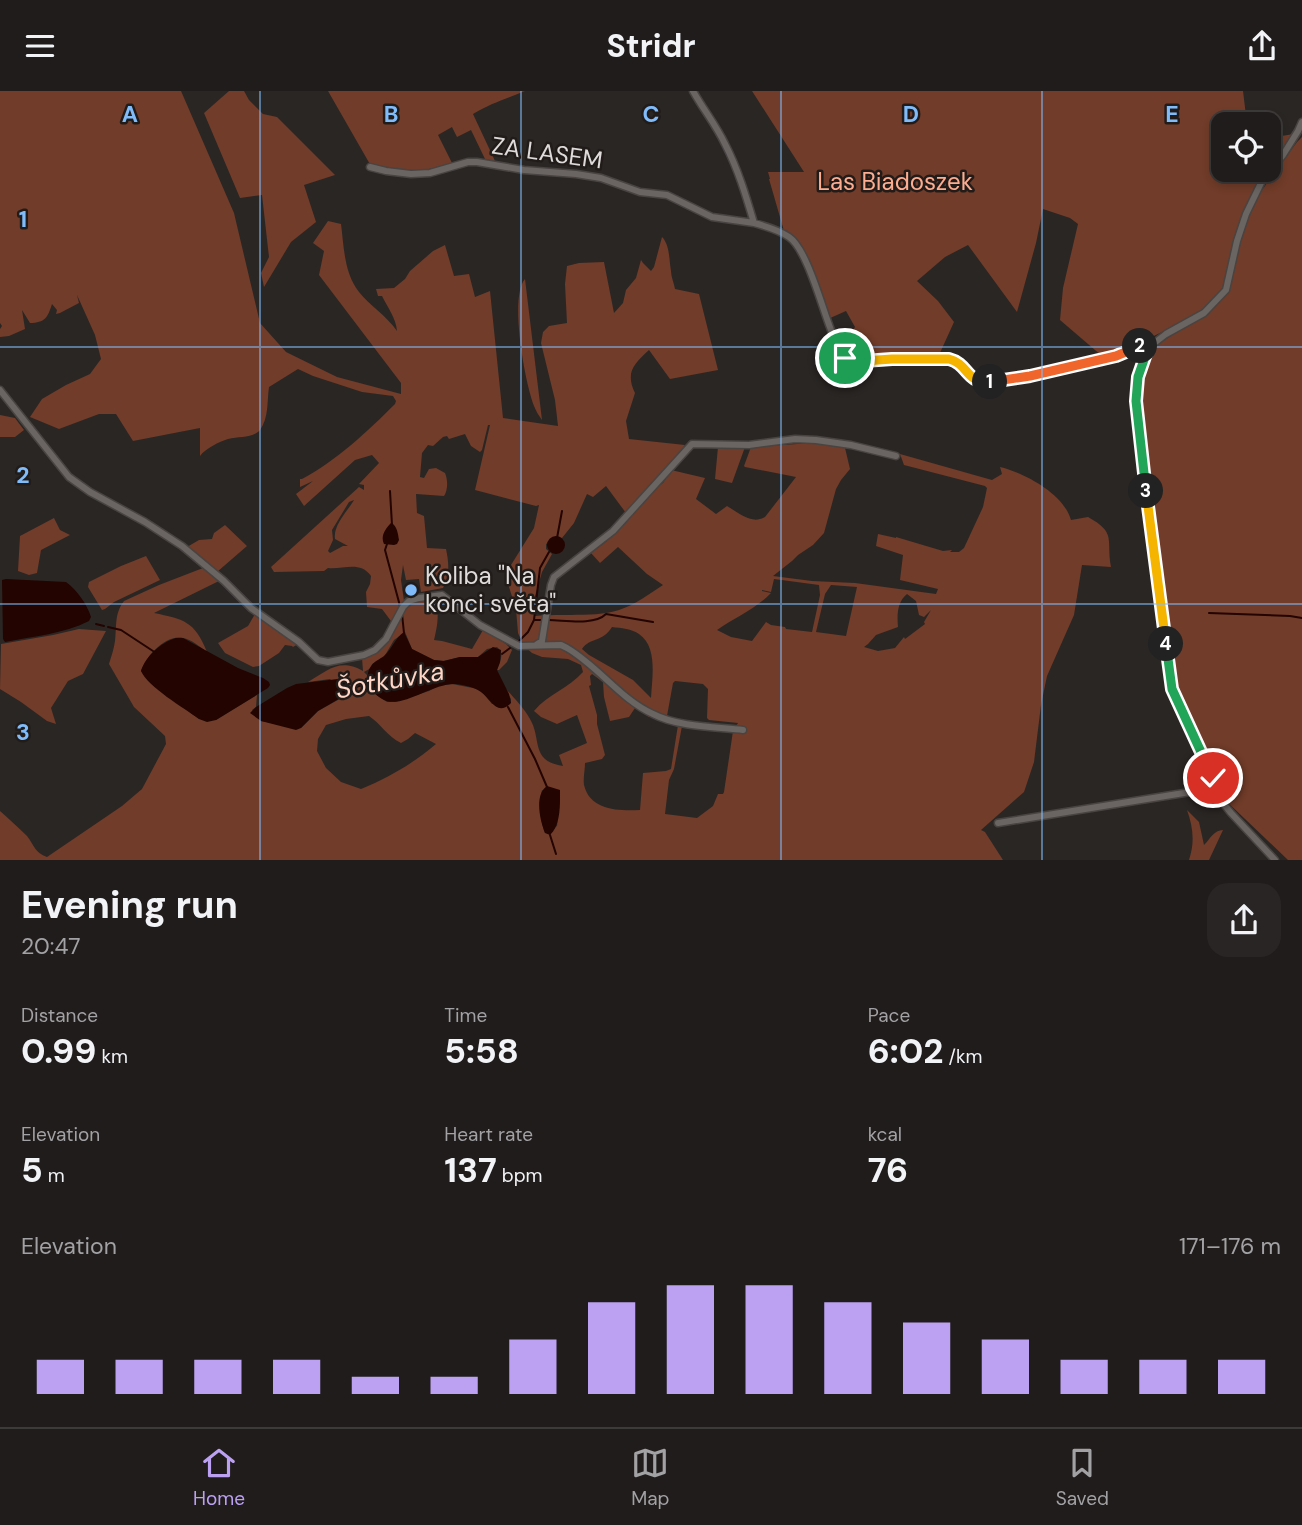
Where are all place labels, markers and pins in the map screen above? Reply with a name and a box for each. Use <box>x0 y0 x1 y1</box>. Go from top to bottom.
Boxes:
pin <box>815 328 875 388</box>
pin: 2 <box>1122 329 1158 363</box>
pin: 1 <box>972 365 1007 399</box>
pin: 3 <box>1128 473 1164 509</box>
place label: Koliba "Na konci světa" <box>425 560 556 619</box>
marker: Koliba "Na konci světa" <box>403 582 419 598</box>
pin: 4 <box>1148 627 1184 661</box>
pin <box>1183 748 1243 808</box>

